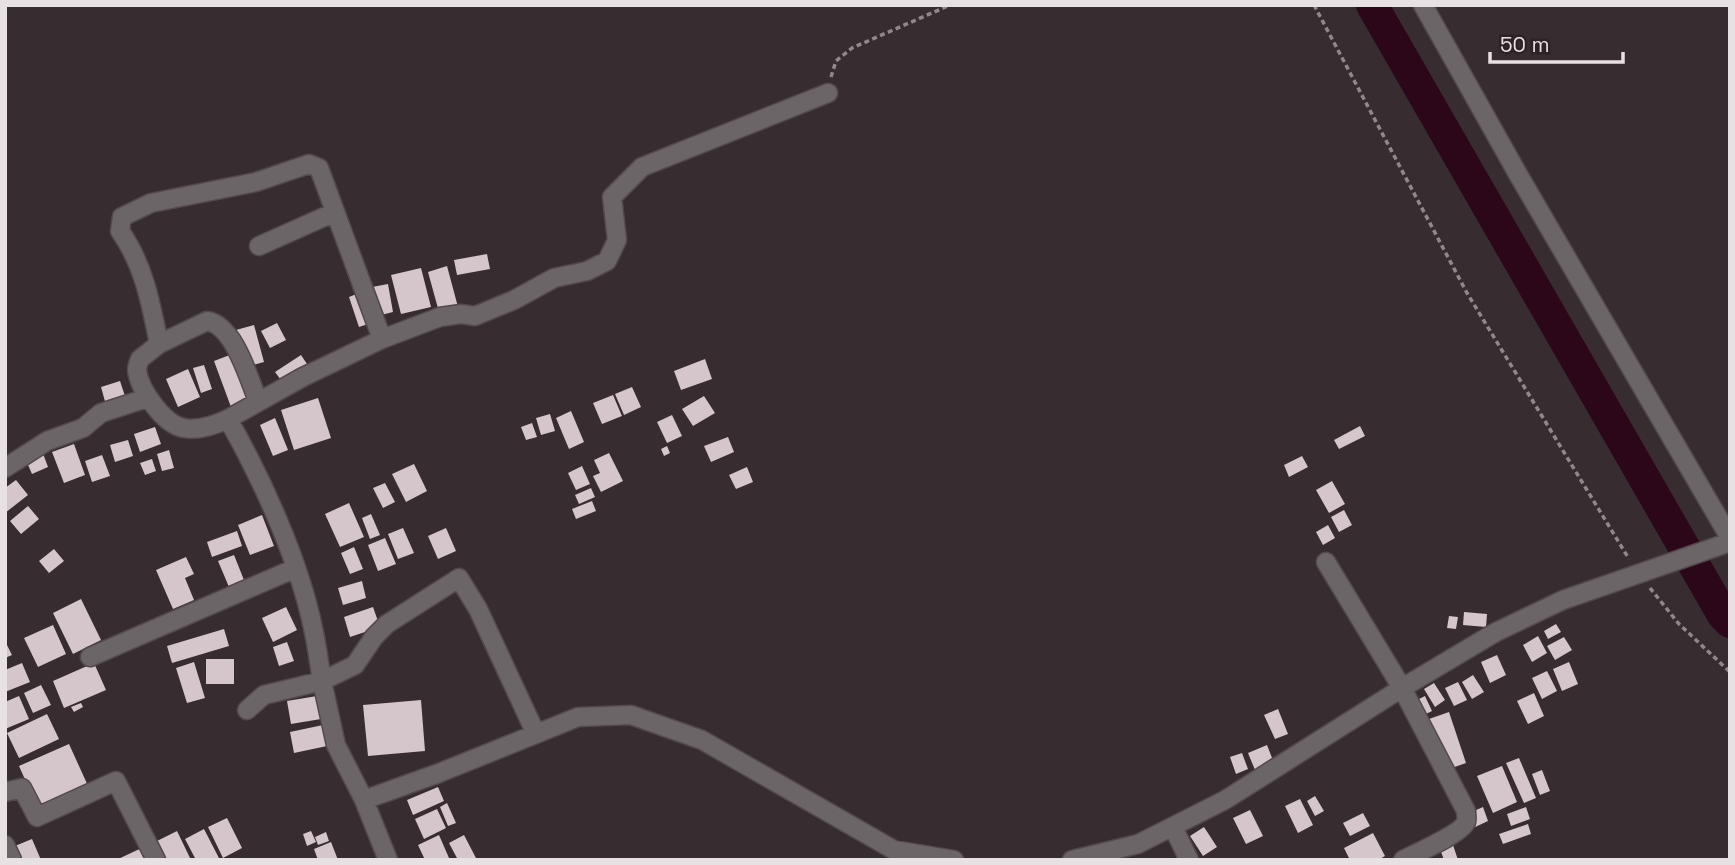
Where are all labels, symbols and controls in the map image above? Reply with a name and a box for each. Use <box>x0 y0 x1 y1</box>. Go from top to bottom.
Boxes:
scale bar <box>1490 21 1623 65</box>
text: 50 m <box>1500 31 1550 58</box>

